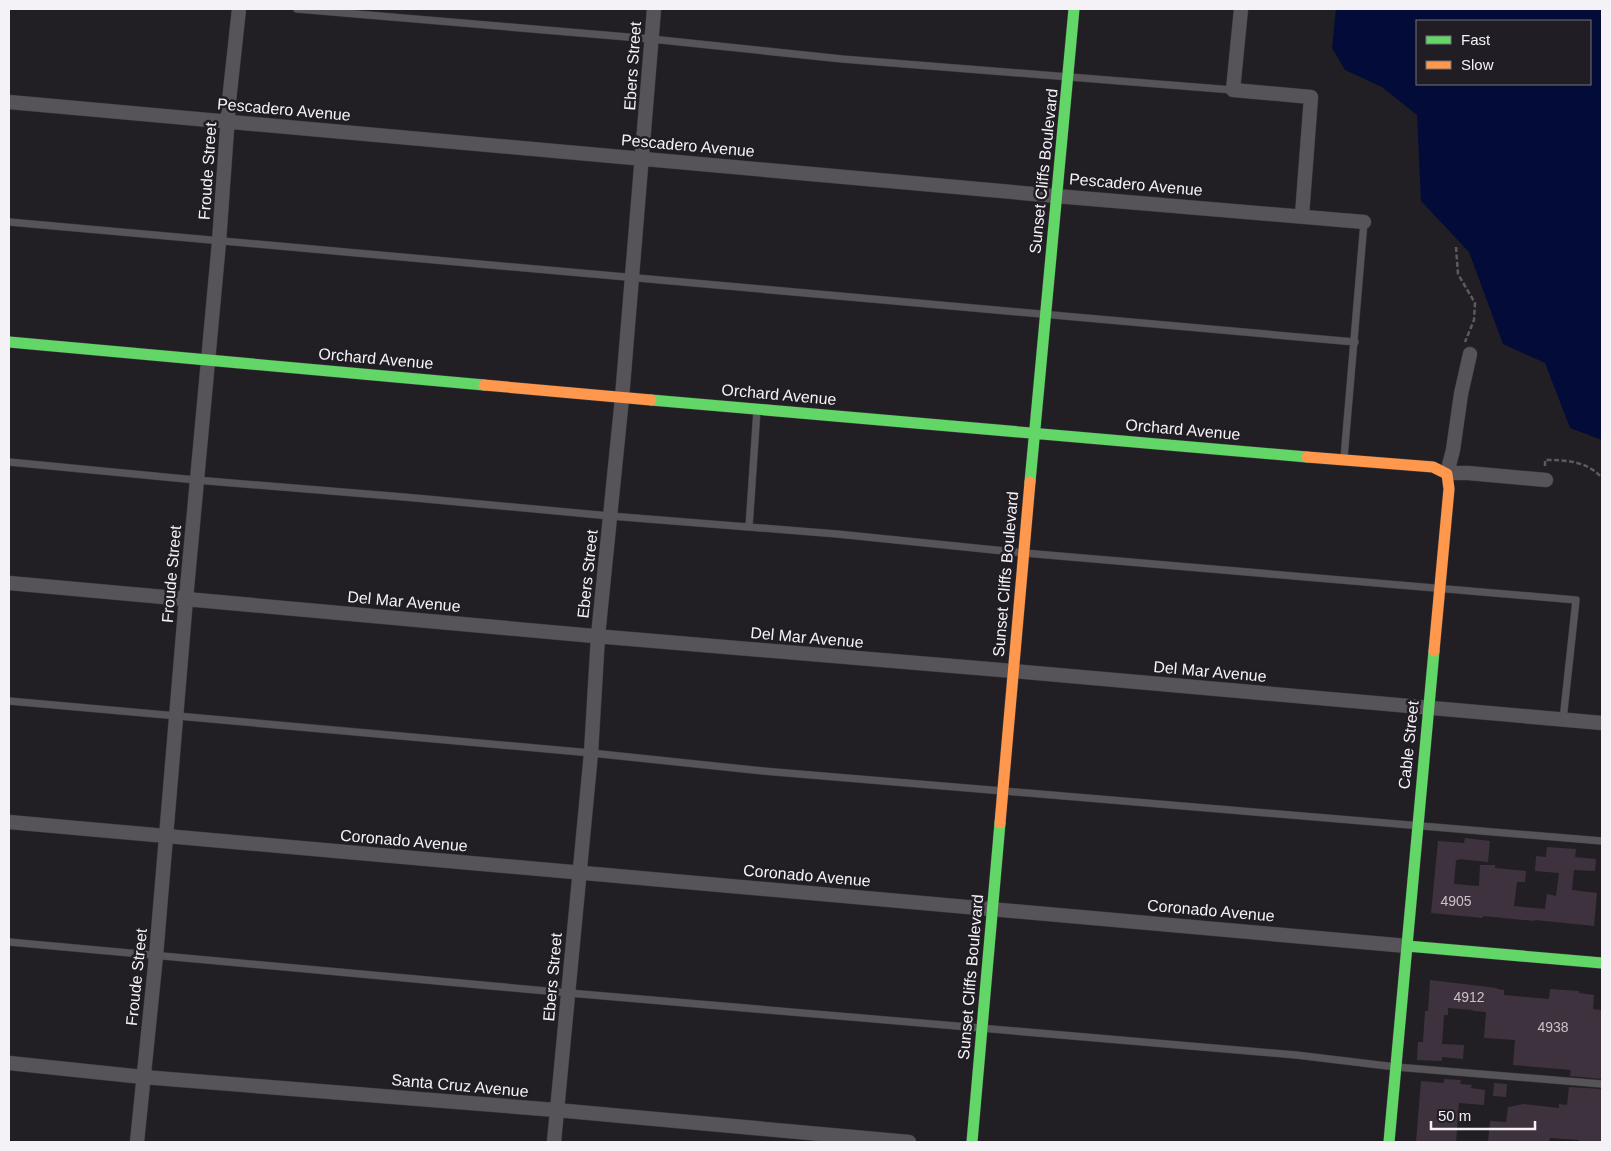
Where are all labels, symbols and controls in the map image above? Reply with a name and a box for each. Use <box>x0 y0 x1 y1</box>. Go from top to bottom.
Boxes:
legend <box>1416 20 1591 85</box>
street label: Ebers Street <box>621 21 644 111</box>
text: Fast <box>1461 31 1491 48</box>
text: Slow <box>1461 56 1494 73</box>
street label: Sunset Cliffs Boulevard <box>1026 88 1061 254</box>
street label: Pescadero Avenue <box>216 95 352 124</box>
street label: Froude Street <box>196 121 219 220</box>
street label: Pescadero Avenue <box>620 131 756 160</box>
street label: Pescadero Avenue <box>1068 170 1204 199</box>
street label: Orchard Avenue <box>318 345 434 372</box>
street label: Orchard Avenue <box>721 381 837 408</box>
street label: Orchard Avenue <box>1125 416 1241 443</box>
street label: Sunset Cliffs Boulevard <box>990 491 1021 657</box>
street label: Froude Street <box>159 524 184 624</box>
street label: Ebers Street <box>574 528 601 619</box>
street label: Del Mar Avenue <box>347 588 461 615</box>
street label: Del Mar Avenue <box>750 624 864 651</box>
street label: Del Mar Avenue <box>1153 658 1267 685</box>
street label: Cable Street <box>1395 699 1422 790</box>
street label: Coronado Avenue <box>340 826 468 855</box>
street label: Coronado Avenue <box>743 861 871 890</box>
house number: 4905 <box>1440 893 1472 909</box>
street label: Sunset Cliffs Boulevard <box>955 894 986 1060</box>
street label: Coronado Avenue <box>1147 896 1275 925</box>
street label: Froude Street <box>123 927 150 1027</box>
street label: Ebers Street <box>540 931 565 1022</box>
house number: 4912 <box>1453 989 1485 1005</box>
house number: 4938 <box>1537 1019 1569 1035</box>
street label: Santa Cruz Avenue <box>391 1071 529 1100</box>
scale bar <box>1431 1098 1535 1130</box>
text: 50 m <box>1438 1107 1471 1124</box>

